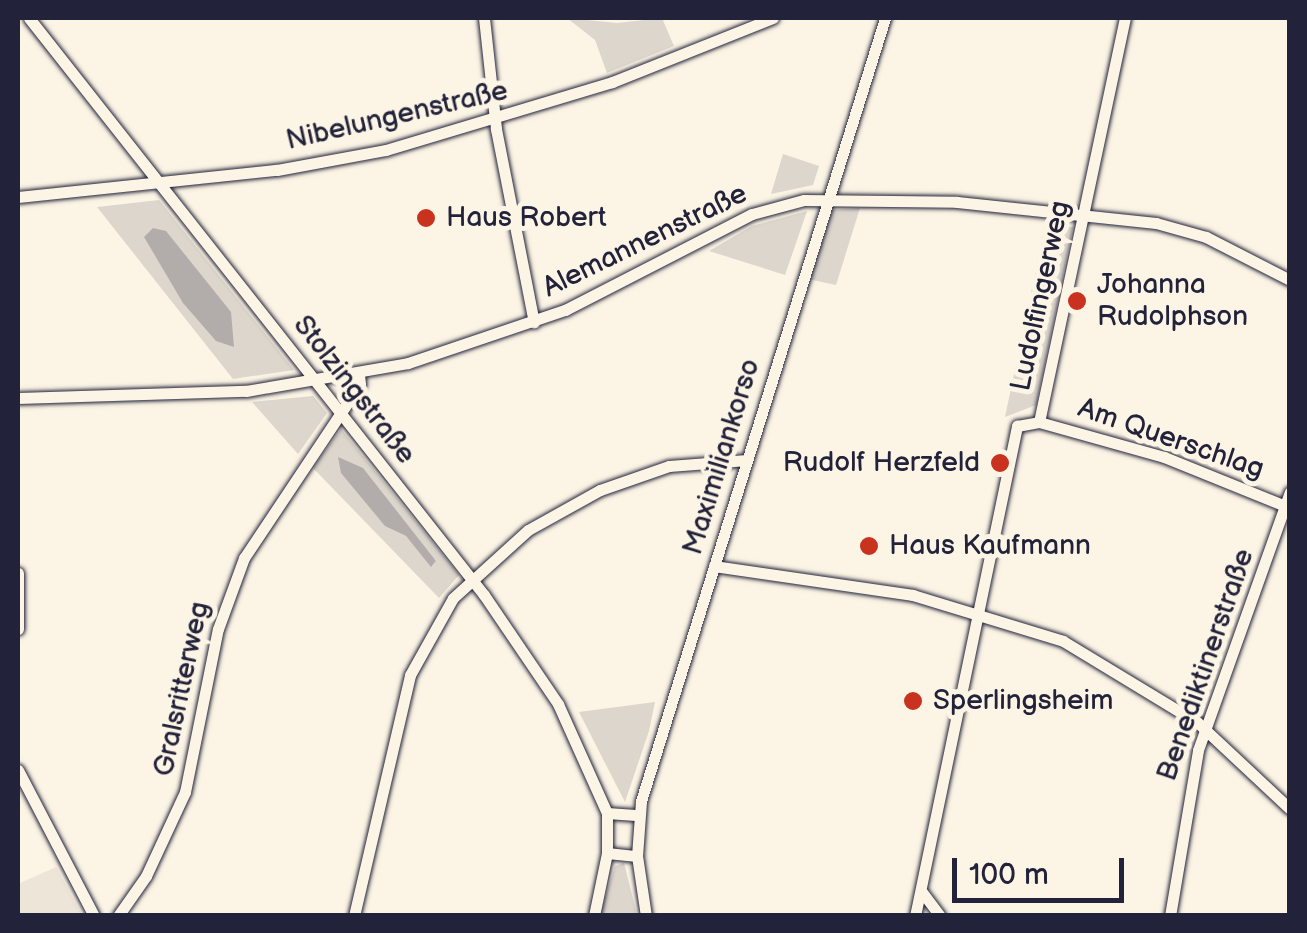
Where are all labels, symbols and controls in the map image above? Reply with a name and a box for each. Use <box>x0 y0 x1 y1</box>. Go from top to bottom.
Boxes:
street label: Nibelungenstraße <box>283 74 511 158</box>
street label: Alemannenstraße <box>537 177 753 305</box>
street label: Ludolfingerweg <box>1004 198 1078 394</box>
place label: Haus Robert <box>446 201 607 235</box>
marker: Haus Robert <box>415 207 437 229</box>
place label: Johanna Rudolphson <box>1097 268 1248 334</box>
marker: Johanna Rudolphson <box>1066 290 1088 312</box>
street label: Stolzingstraße <box>286 309 422 471</box>
street label: Maximiliankorso <box>676 355 768 559</box>
street label: Am Querschlag <box>1074 392 1268 486</box>
place label: Rudolf Herzfeld <box>783 446 980 480</box>
marker: Rudolf Herzfeld <box>989 452 1011 474</box>
place label: Haus Kaufmann <box>889 529 1091 563</box>
marker: Haus Kaufmann <box>858 535 880 557</box>
street label: Benediktinerstraße <box>1151 545 1261 785</box>
street label: Gralsritterweg <box>147 599 217 779</box>
place label: Sperlingsheim <box>933 684 1113 718</box>
marker: Sperlingsheim <box>902 690 924 712</box>
scale bar <box>957 838 1130 900</box>
text: 100 m <box>969 857 1049 893</box>

